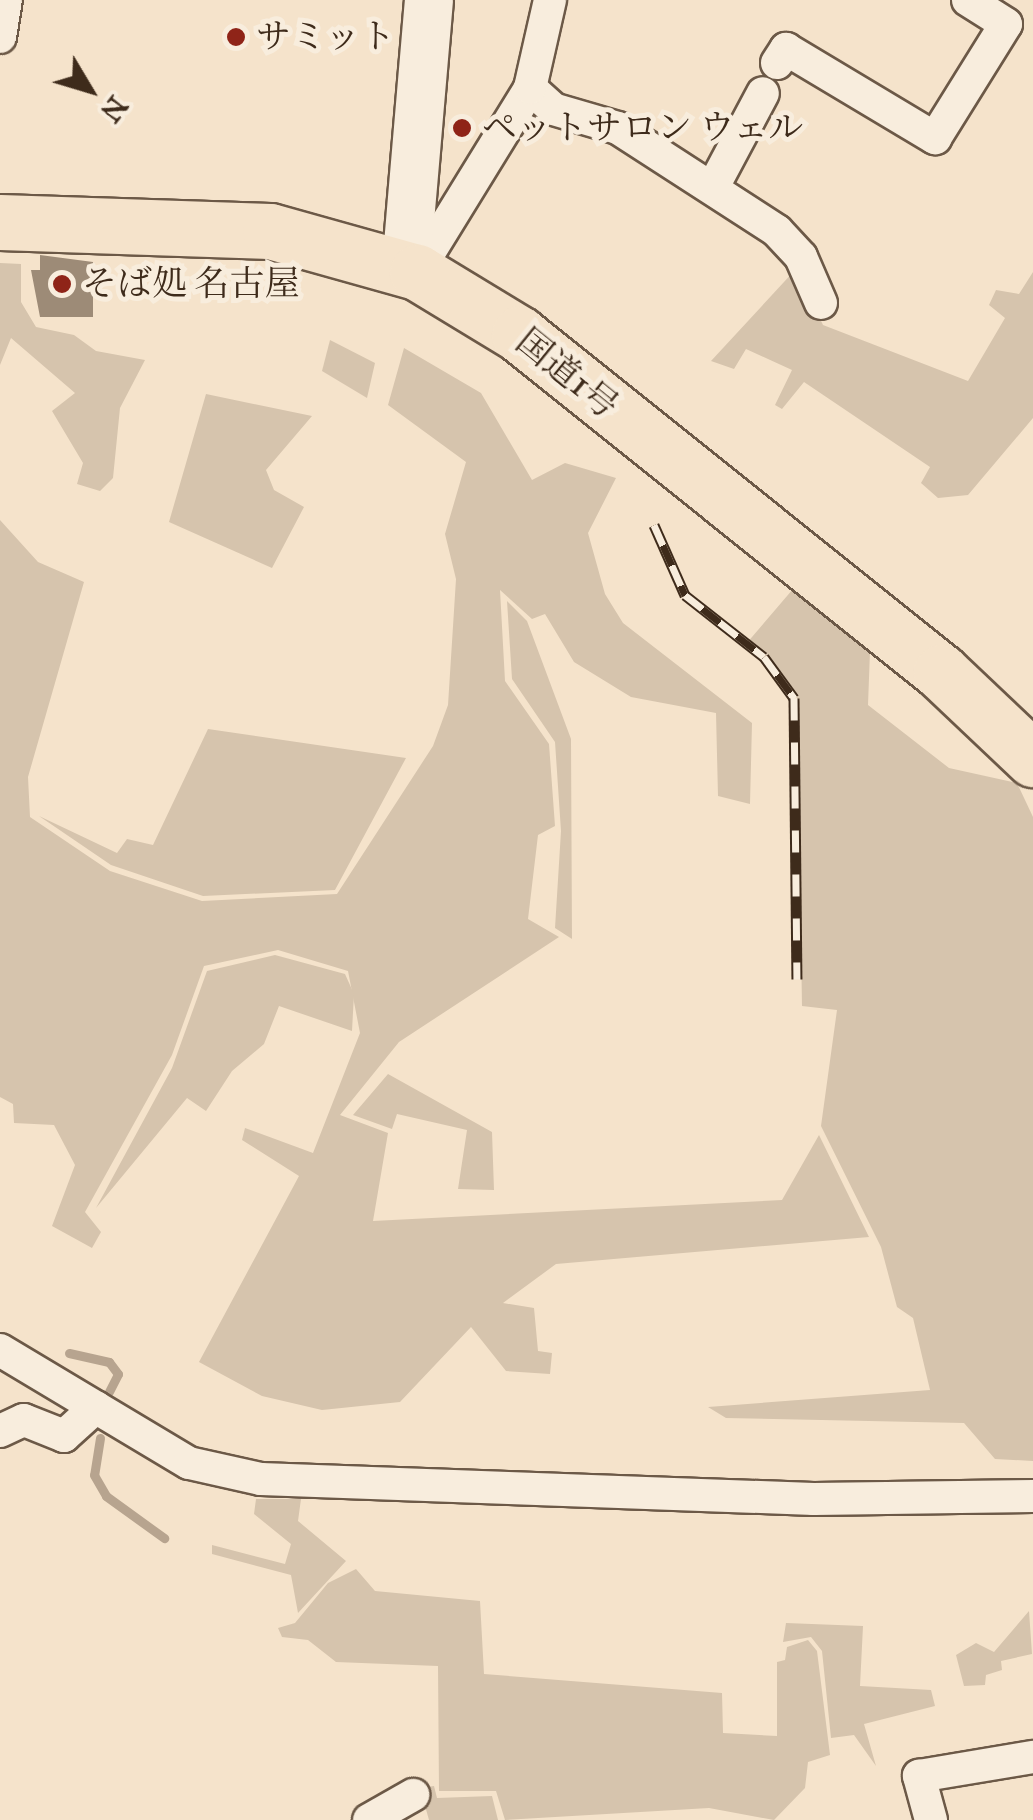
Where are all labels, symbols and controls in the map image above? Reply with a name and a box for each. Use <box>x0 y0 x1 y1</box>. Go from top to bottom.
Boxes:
place label: サミット <box>256 16 396 58</box>
marker: サミット <box>225 26 247 48</box>
north arrow <box>40 40 140 140</box>
text: N <box>93 89 135 129</box>
place label: ペットサロン ウェル <box>482 107 805 149</box>
marker: ペットサロン ウェル <box>451 117 473 139</box>
place label: そば処 名古屋 <box>82 263 300 305</box>
marker: そば処 名古屋 <box>51 273 73 295</box>
street label: 国道1号 <box>508 320 626 428</box>

